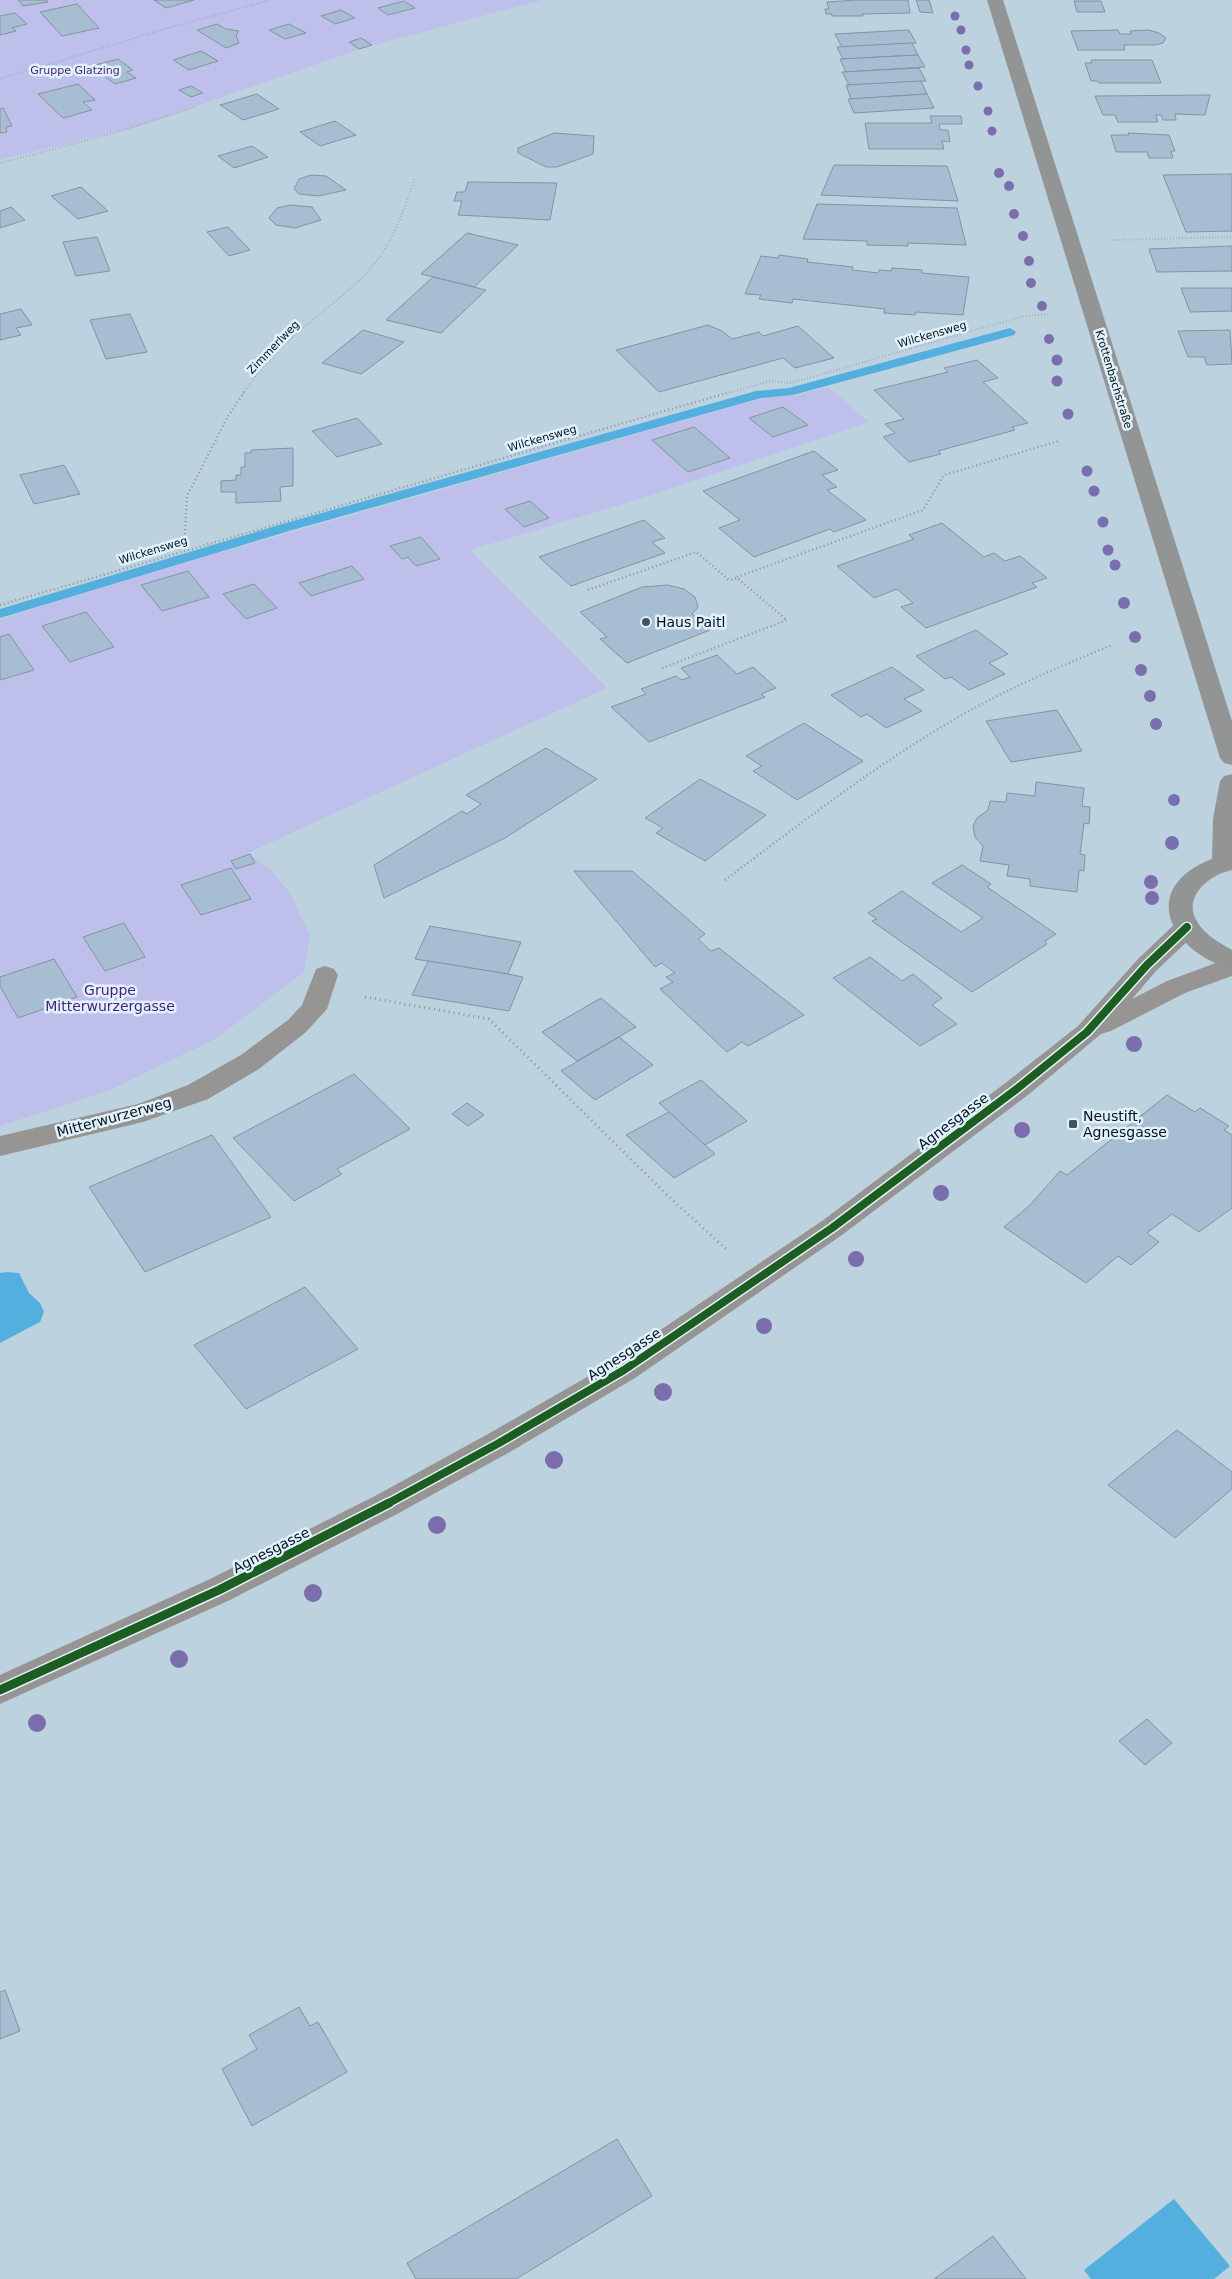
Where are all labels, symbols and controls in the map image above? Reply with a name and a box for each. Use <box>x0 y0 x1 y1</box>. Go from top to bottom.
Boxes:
park label: Gruppe Glatzing <box>30 64 120 77</box>
street label: Zimmerlweg <box>245 318 302 377</box>
street label: Wilckensweg <box>896 318 968 351</box>
street label: Krottenbachstraße <box>1092 328 1135 430</box>
street label: Wilckensweg <box>506 422 578 455</box>
street label: Wilckensweg <box>117 534 189 567</box>
place label: Haus Paitl <box>656 614 725 630</box>
marker: Haus Paitl <box>640 616 652 628</box>
park label: Gruppe Mitterwurzergasse <box>45 982 175 1014</box>
street label: Agnesgasse <box>915 1089 991 1153</box>
street label: Mitterwurzerweg <box>55 1094 173 1140</box>
place label: Neustift, Agnesgasse <box>1083 1108 1167 1140</box>
marker: Neustift, Agnesgasse <box>1067 1118 1079 1130</box>
street label: Agnesgasse <box>584 1324 664 1384</box>
street label: Agnesgasse <box>230 1524 312 1576</box>

